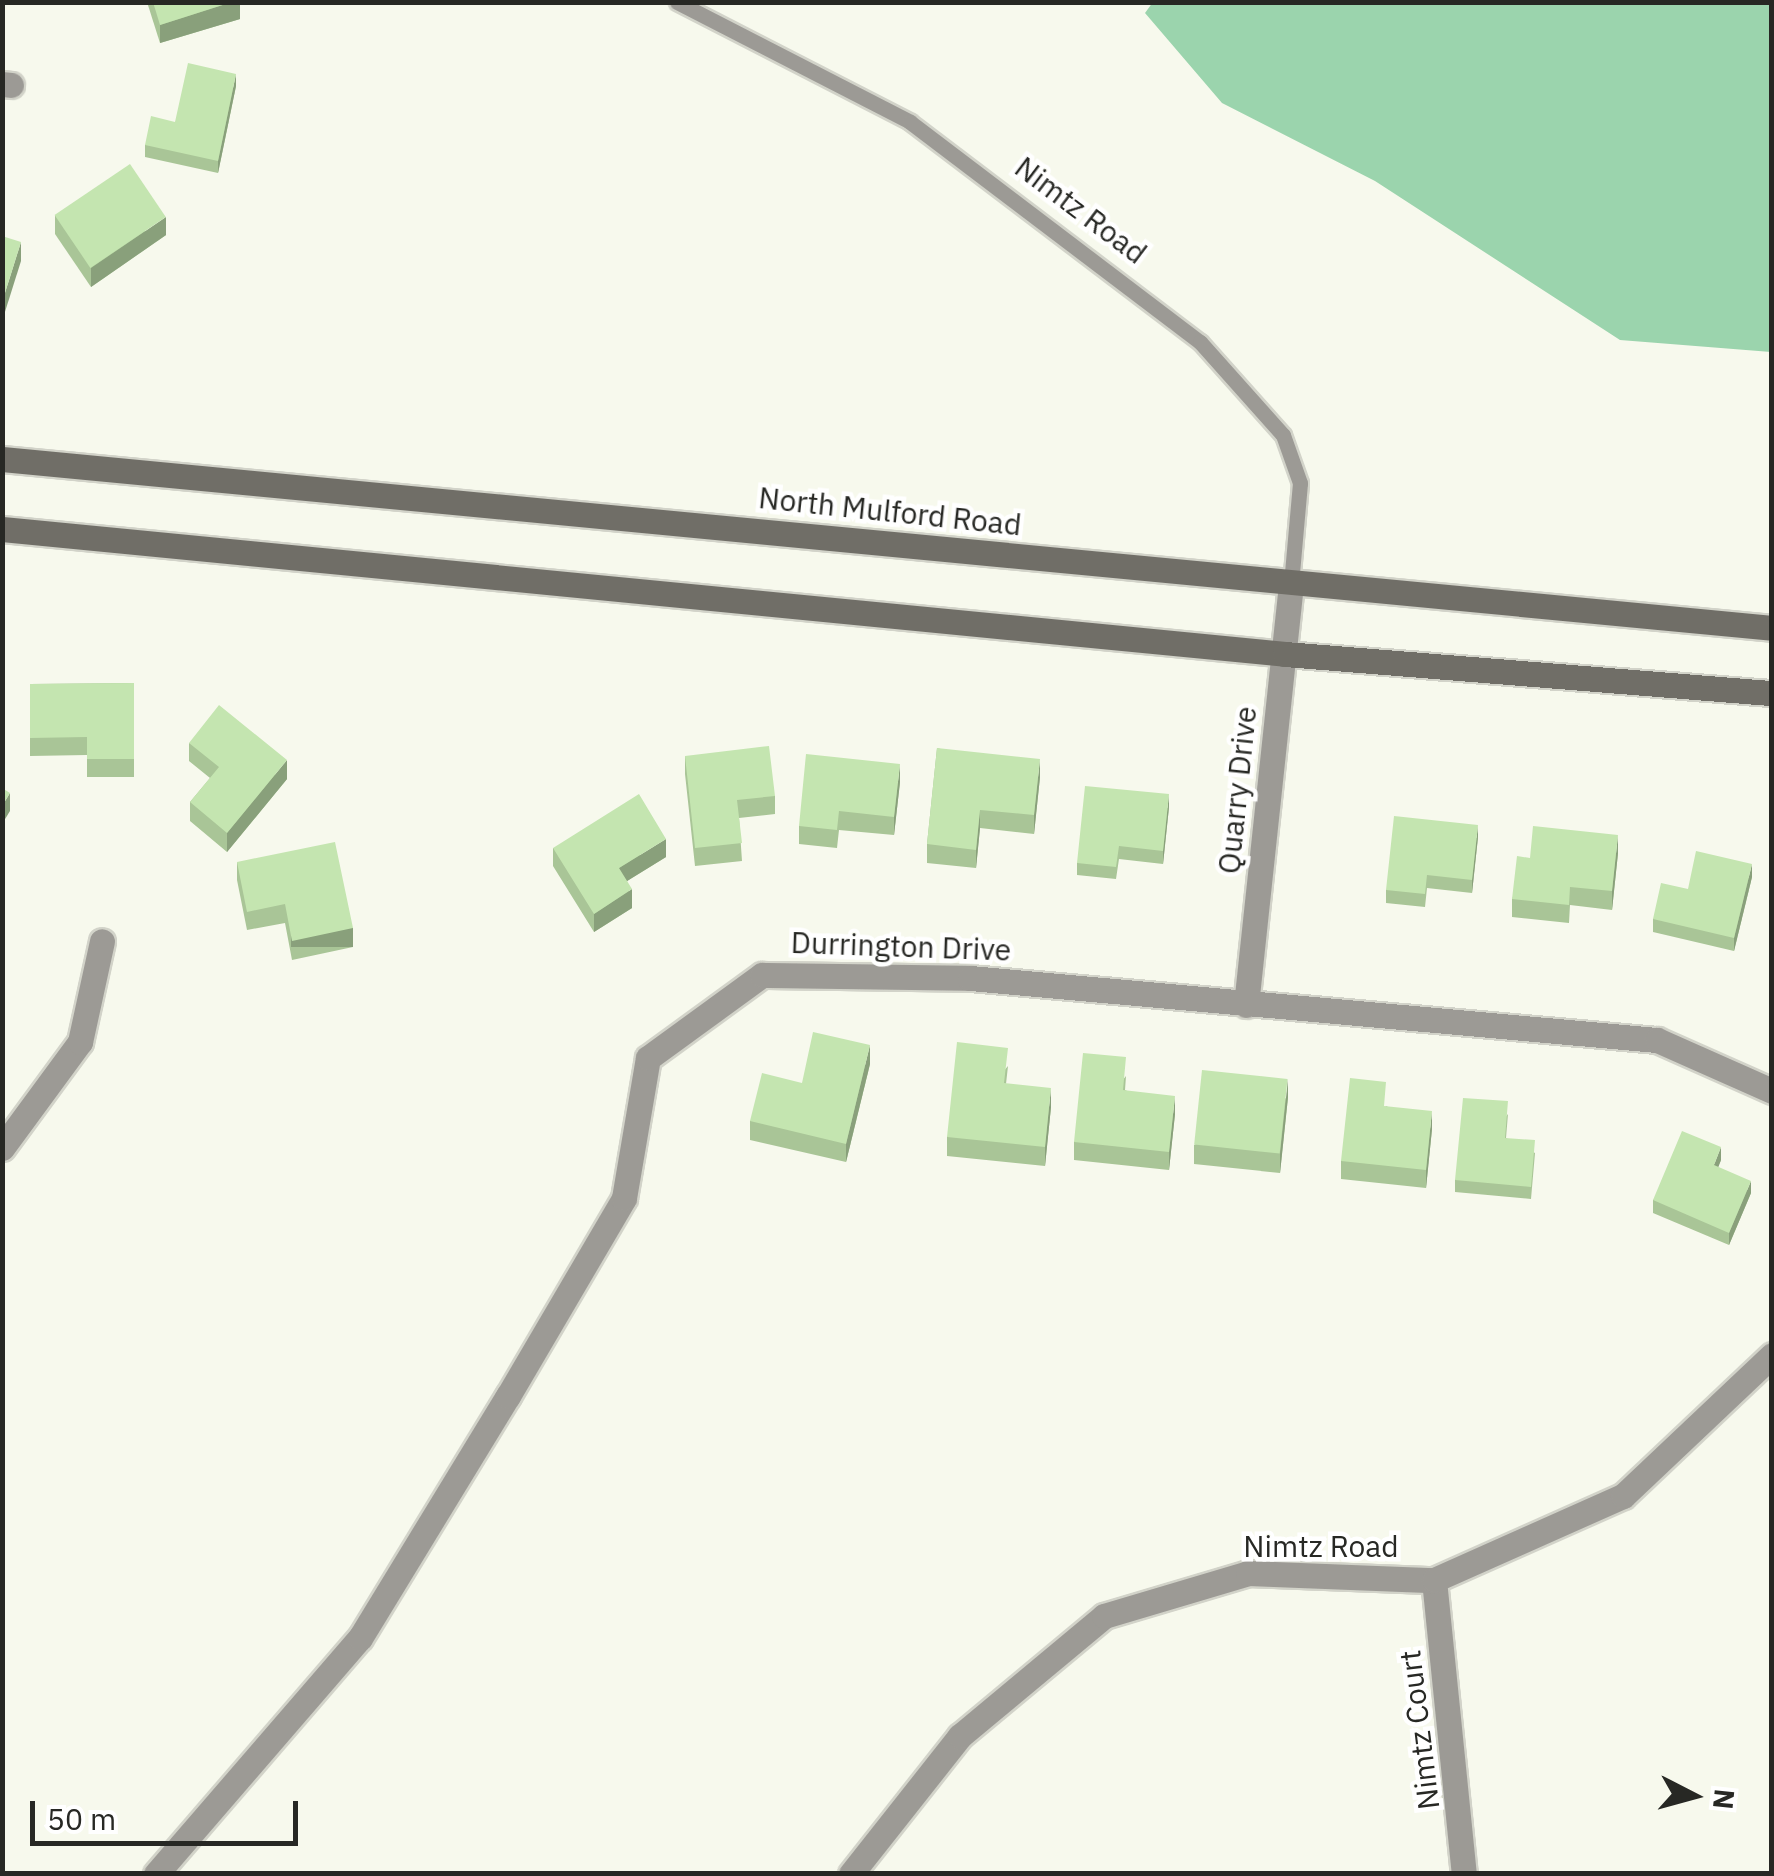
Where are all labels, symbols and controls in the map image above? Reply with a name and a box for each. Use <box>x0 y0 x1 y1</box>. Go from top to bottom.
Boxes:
street label: Nimtz Road <box>1008 149 1154 271</box>
street label: North Mulford Road <box>757 479 1023 543</box>
street label: Quarry Drive <box>1210 704 1264 876</box>
street label: Durrington Drive <box>790 924 1012 968</box>
street label: Nimtz Road <box>1243 1528 1399 1564</box>
street label: Nimtz Court <box>1391 1648 1447 1812</box>
north arrow <box>1644 1746 1744 1846</box>
scale bar <box>35 1781 302 1843</box>
text: N <box>1705 1787 1744 1811</box>
text: 50 m <box>47 1799 116 1838</box>

